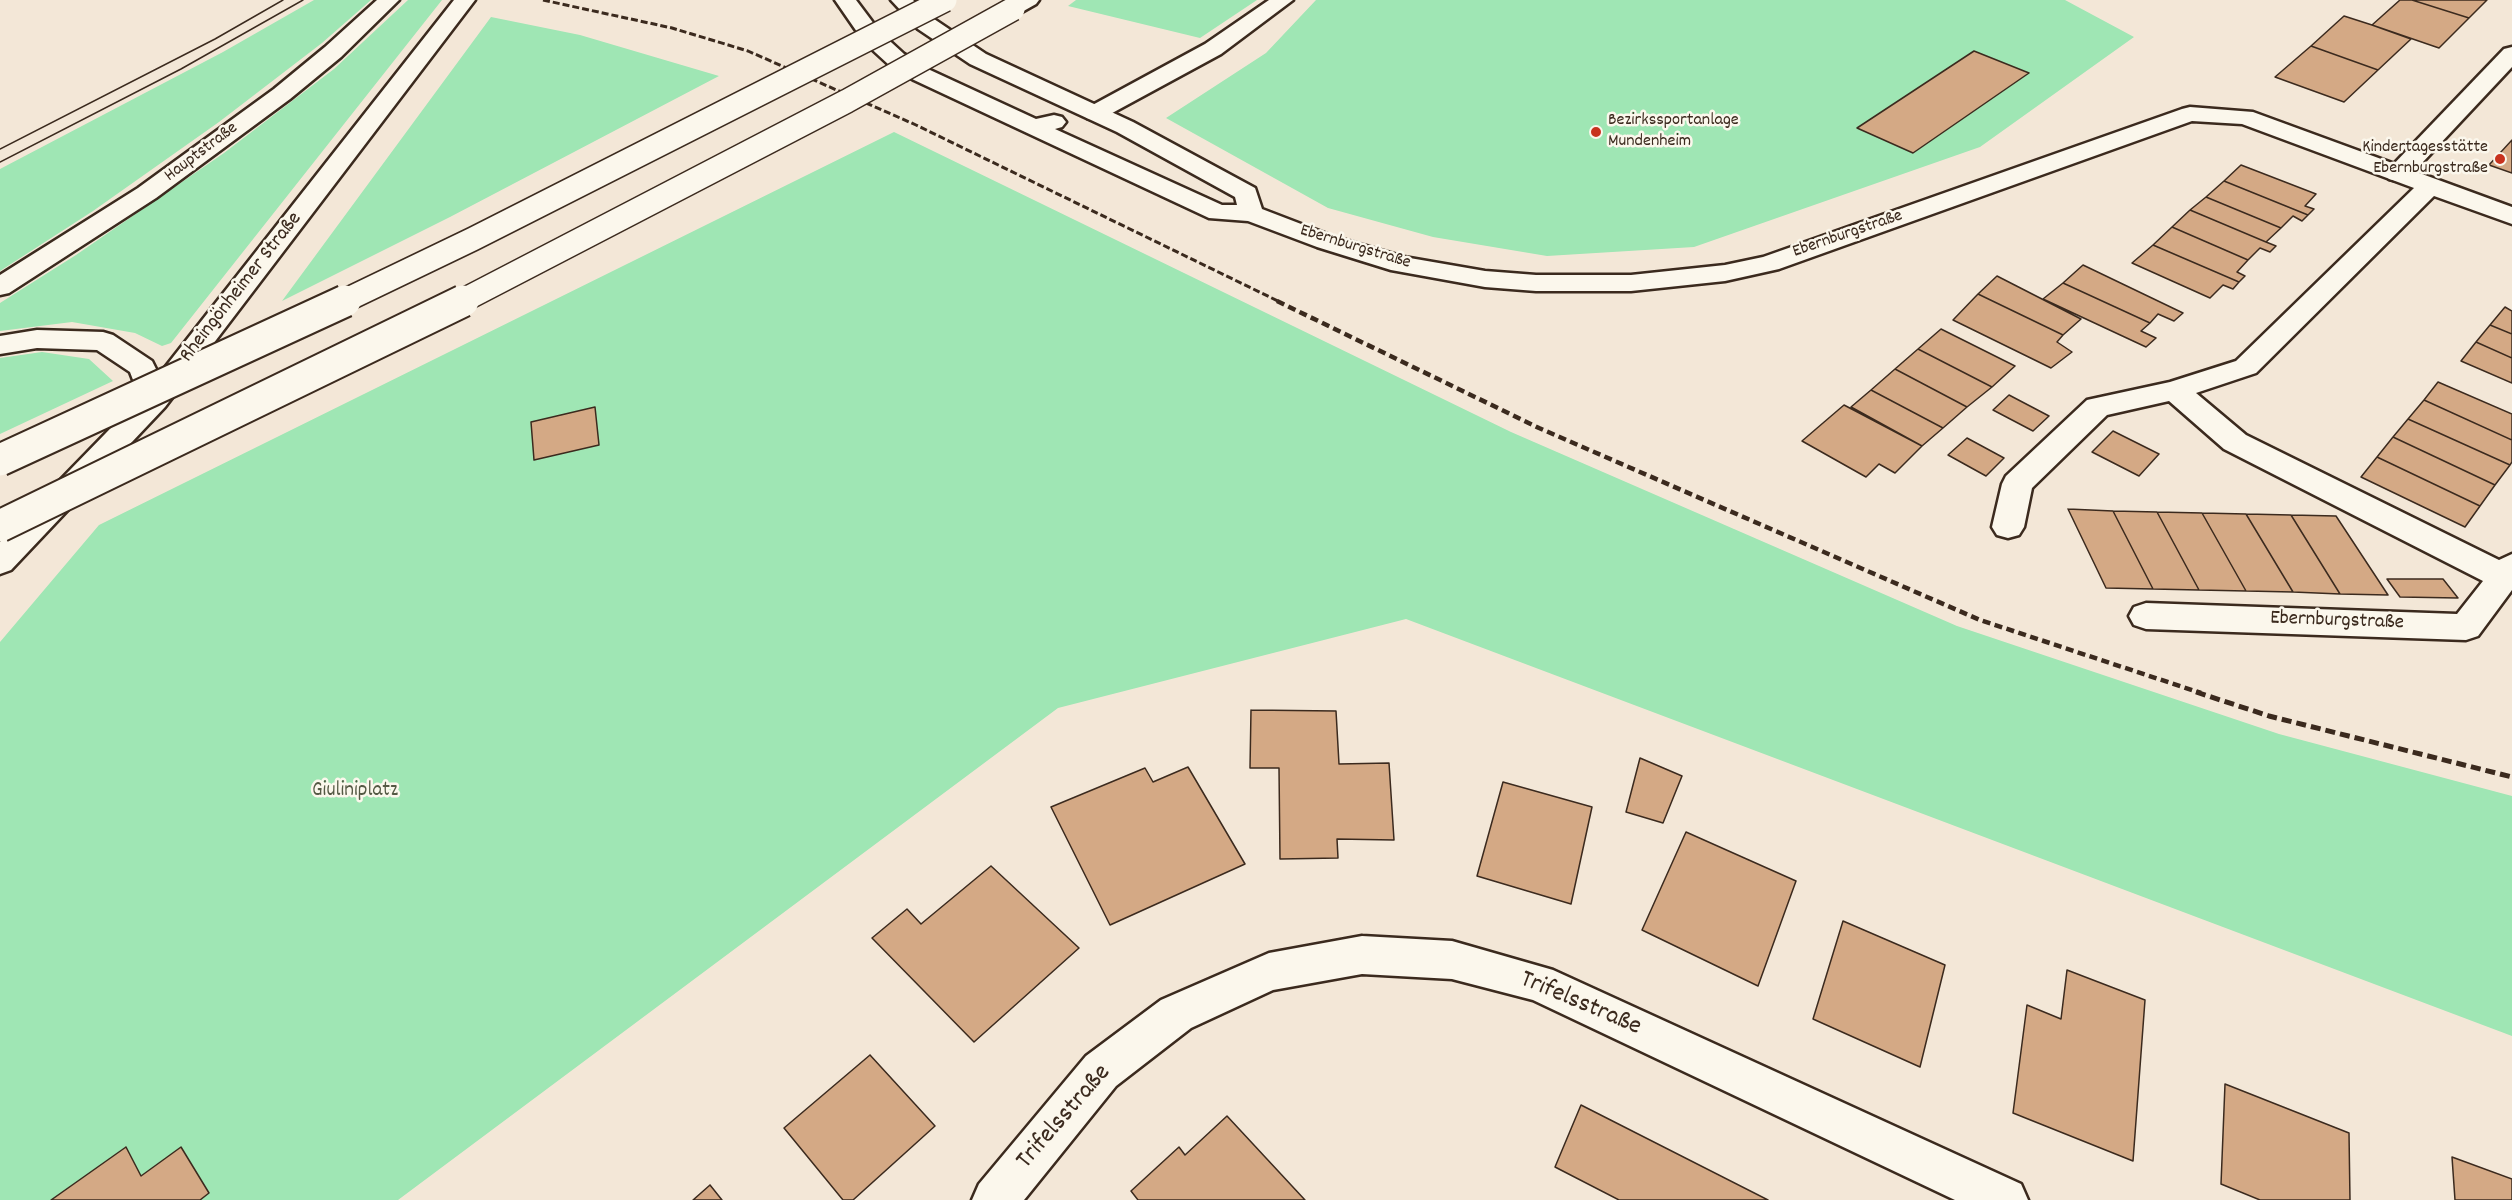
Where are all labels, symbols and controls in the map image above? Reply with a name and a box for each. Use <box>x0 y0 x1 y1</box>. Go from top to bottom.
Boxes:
place label: Bezirkssportanlage Mundenheim <box>1608 111 1739 154</box>
street label: Hauptstraße <box>161 118 243 188</box>
marker: Bezirkssportanlage Mundenheim <box>1589 125 1603 139</box>
place label: Kindertagesstätte Ebernburgstraße <box>2362 138 2488 180</box>
marker: Kindertagesstätte Ebernburgstraße <box>2493 152 2507 166</box>
street label: Ebernburgstraße <box>1790 206 1906 264</box>
street label: Rheingönheimer Straße <box>176 208 308 368</box>
street label: Ebernburgstraße <box>1297 221 1413 275</box>
street label: Ebernburgstraße <box>2270 607 2404 637</box>
park label: Giuliniplatz <box>312 779 398 805</box>
street label: Trifelsstraße <box>1515 965 1645 1045</box>
street label: Trifelsstraße <box>1011 1059 1119 1177</box>

